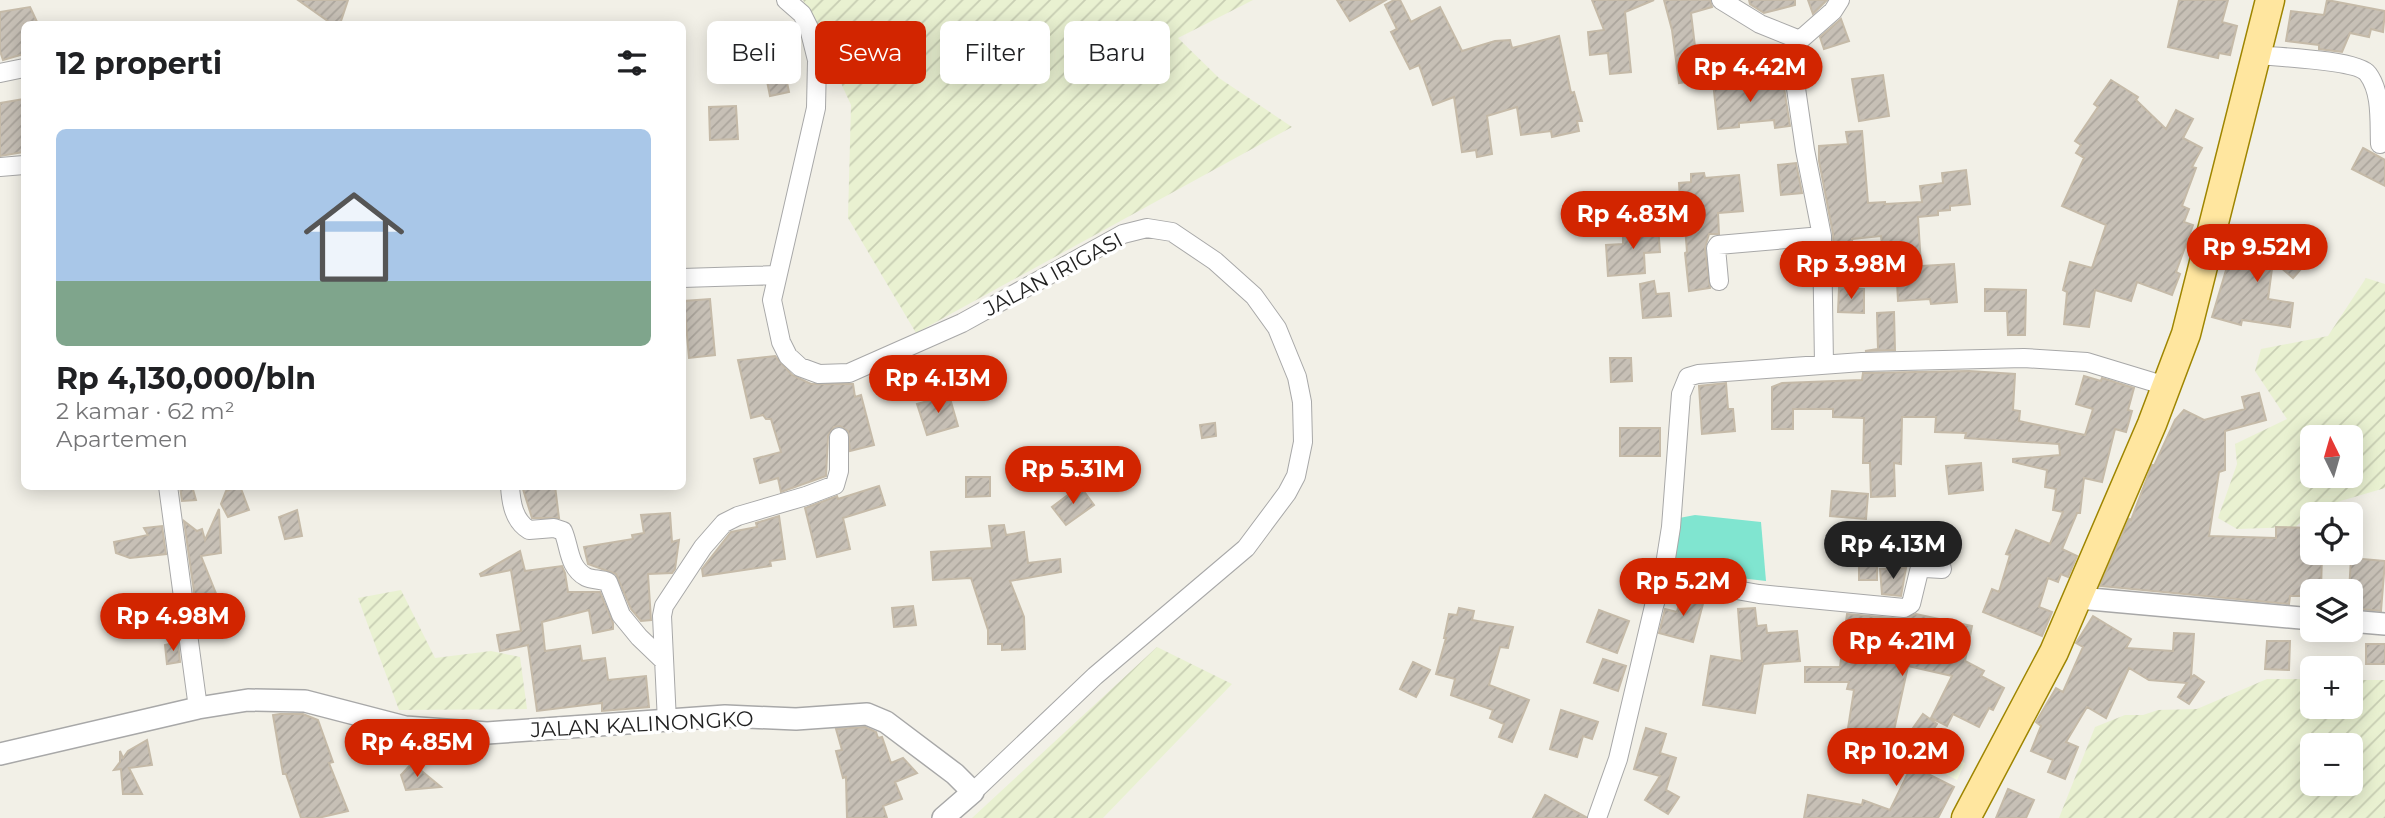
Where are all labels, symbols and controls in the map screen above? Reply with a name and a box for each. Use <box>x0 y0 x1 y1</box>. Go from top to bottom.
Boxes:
chip: Beli <box>707 21 801 84</box>
chip: Sewa <box>815 21 926 84</box>
chip: Filter <box>940 21 1050 84</box>
chip: Baru <box>1064 21 1170 84</box>
icon: filters <box>613 44 651 82</box>
pin: Rp 4.42M <box>1678 44 1822 104</box>
text: 12 properti <box>56 45 222 82</box>
text: Rp 4.42M <box>1694 53 1807 81</box>
icon: home <box>291 174 417 300</box>
pin: Rp 4.83M <box>1561 191 1705 251</box>
text: Rp 4.83M <box>1577 200 1689 228</box>
pin: Rp 9.52M <box>2185 224 2329 284</box>
street label: JALAN IRIGASI <box>978 227 1127 322</box>
text: Rp 9.52M <box>2203 233 2311 261</box>
pin: Rp 3.98M <box>1779 242 1923 301</box>
text: Rp 3.98M <box>1796 250 1906 278</box>
pin: Rp 4.13M <box>866 356 1010 415</box>
text: Rp 4,130,000/bln <box>56 360 316 397</box>
text: Rp 4.13M <box>885 364 991 392</box>
text: 2 kamar · 62 m² <box>56 397 235 425</box>
text: Apartemen <box>56 425 188 453</box>
north arrow <box>2300 425 2362 488</box>
map controls <box>2300 425 2363 796</box>
pin: Rp 5.31M <box>1001 447 1145 506</box>
text: Rp 5.31M <box>1021 455 1125 483</box>
button: locate <box>2300 502 2363 565</box>
pin: Rp 4.13M <box>1821 522 1965 581</box>
text: Rp 4.13M <box>1840 530 1946 558</box>
pin: Rp 5.2M <box>1618 558 1748 618</box>
text: Rp 5.2M <box>1636 567 1730 595</box>
button: layers <box>2300 579 2363 642</box>
pin: Rp 4.98M <box>101 594 245 653</box>
text: Rp 4.98M <box>116 602 230 630</box>
pin: Rp 4.21M <box>1830 618 1974 678</box>
text: Rp 4.21M <box>1849 627 1955 655</box>
button: + <box>2300 656 2363 719</box>
street label: JALAN KALINONGKO <box>529 706 754 742</box>
pin: Rp 4.85M <box>345 720 489 779</box>
text: Rp 4.85M <box>361 728 473 756</box>
pin: Rp 10.2M <box>1824 728 1968 788</box>
button: − <box>2300 733 2363 796</box>
text: Rp 10.2M <box>1843 737 1949 765</box>

